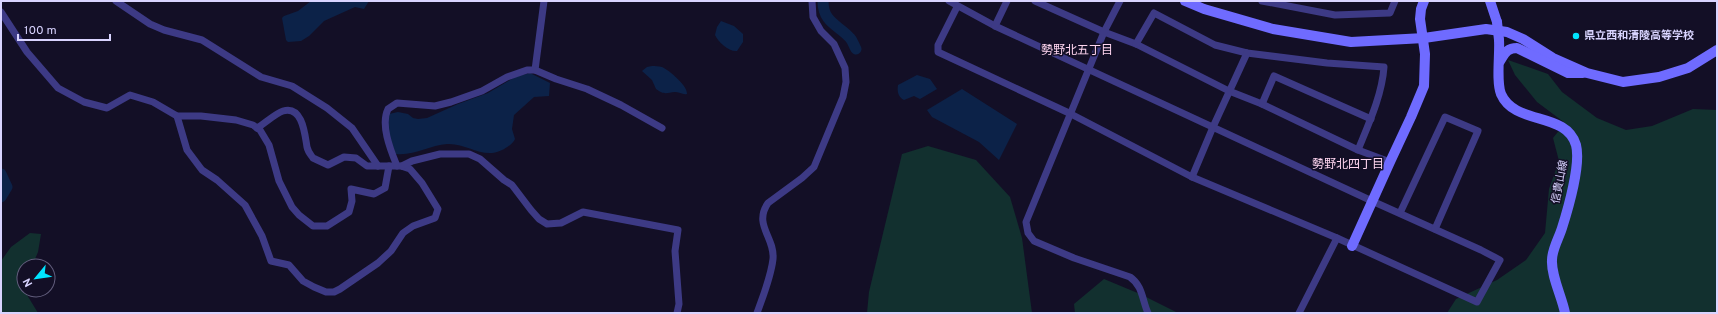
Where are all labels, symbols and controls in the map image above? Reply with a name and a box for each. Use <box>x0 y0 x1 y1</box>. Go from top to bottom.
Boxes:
scale bar <box>18 16 110 42</box>
text: 100 m <box>24 23 57 39</box>
place label: 県立西和清陵高等学校 <box>1584 29 1694 43</box>
marker: 県立西和清陵高等学校 <box>1571 31 1581 41</box>
district label: 勢野北五丁目 <box>1041 43 1113 59</box>
district label: 勢野北四丁目 <box>1312 157 1384 173</box>
street label: 信貴山線 <box>1549 159 1571 205</box>
north arrow <box>16 258 56 298</box>
text: N <box>20 276 36 289</box>

